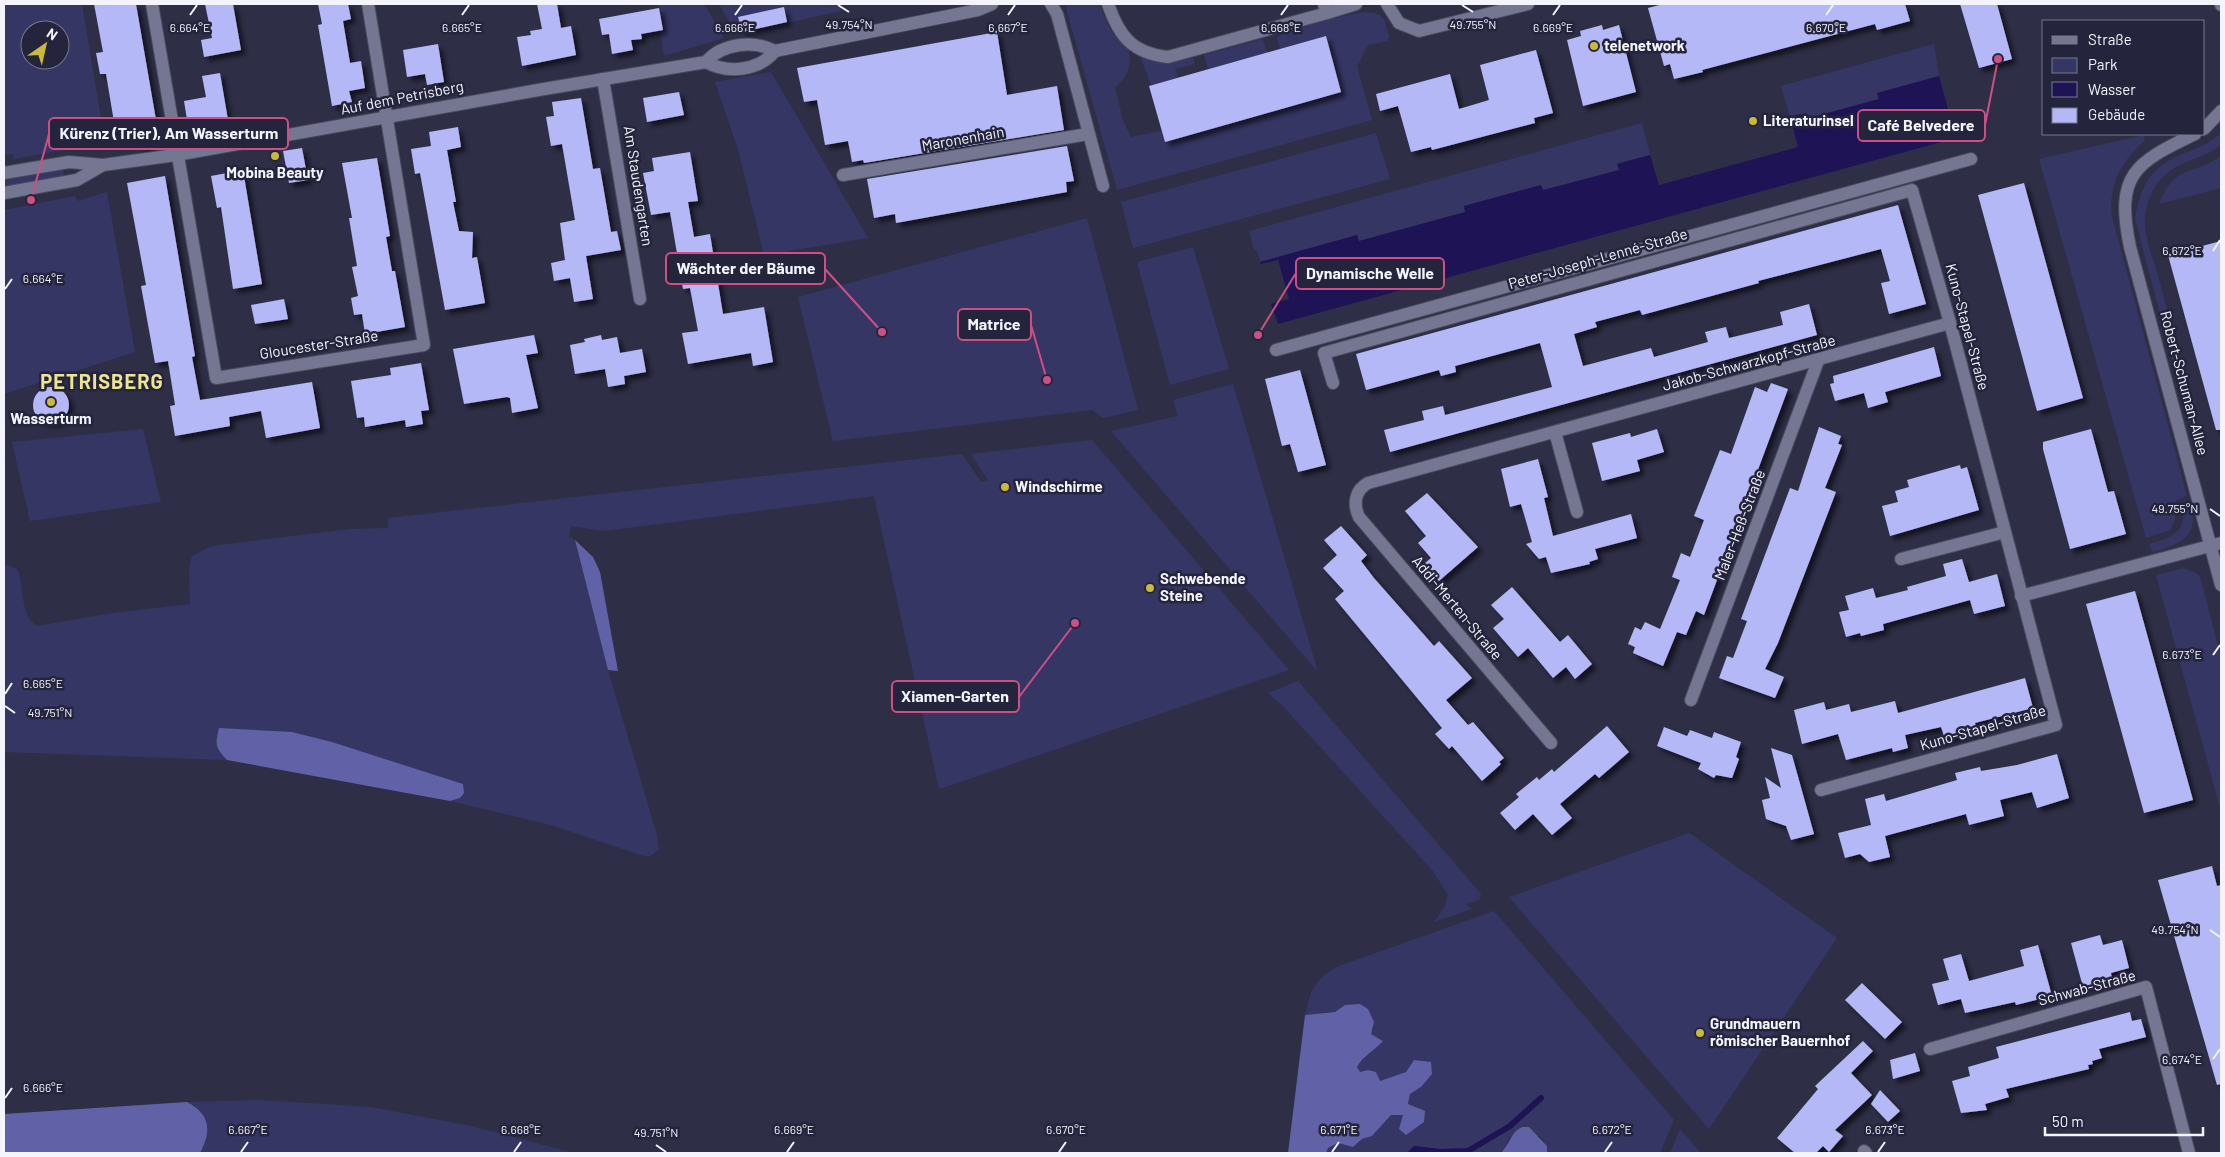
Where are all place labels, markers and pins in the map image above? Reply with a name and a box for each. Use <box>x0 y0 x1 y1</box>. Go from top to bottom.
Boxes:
place label: telenetwork <box>1604 36 1685 54</box>
marker: telenetwork <box>1588 40 1600 52</box>
callout: Café Belvedere <box>1858 110 1985 141</box>
place label: Literaturinsel <box>1763 111 1854 129</box>
marker: Literaturinsel <box>1747 115 1759 127</box>
callout: Kürenz (Trier), Am Wasserturm <box>49 118 288 149</box>
marker: Mobina Beauty <box>269 150 281 162</box>
place label: Mobina Beauty <box>226 163 324 181</box>
callout: Wächter der Bäume <box>666 253 825 284</box>
callout: Dynamische Welle <box>1296 258 1444 289</box>
callout: Matrice <box>958 309 1031 340</box>
marker: Wasserturm <box>45 396 57 408</box>
place label: Wasserturm <box>10 409 92 427</box>
place label: Windschirme <box>1015 477 1103 495</box>
marker: Windschirme <box>999 481 1011 493</box>
place label: Schwebende Steine <box>1160 569 1246 604</box>
marker: Schwebende Steine <box>1144 582 1156 594</box>
callout: Xiamen-Garten <box>892 681 1019 712</box>
place label: Grundmauern römischer Bauernhof <box>1710 1014 1851 1049</box>
marker: Grundmauern römischer Bauernhof <box>1694 1027 1706 1039</box>

